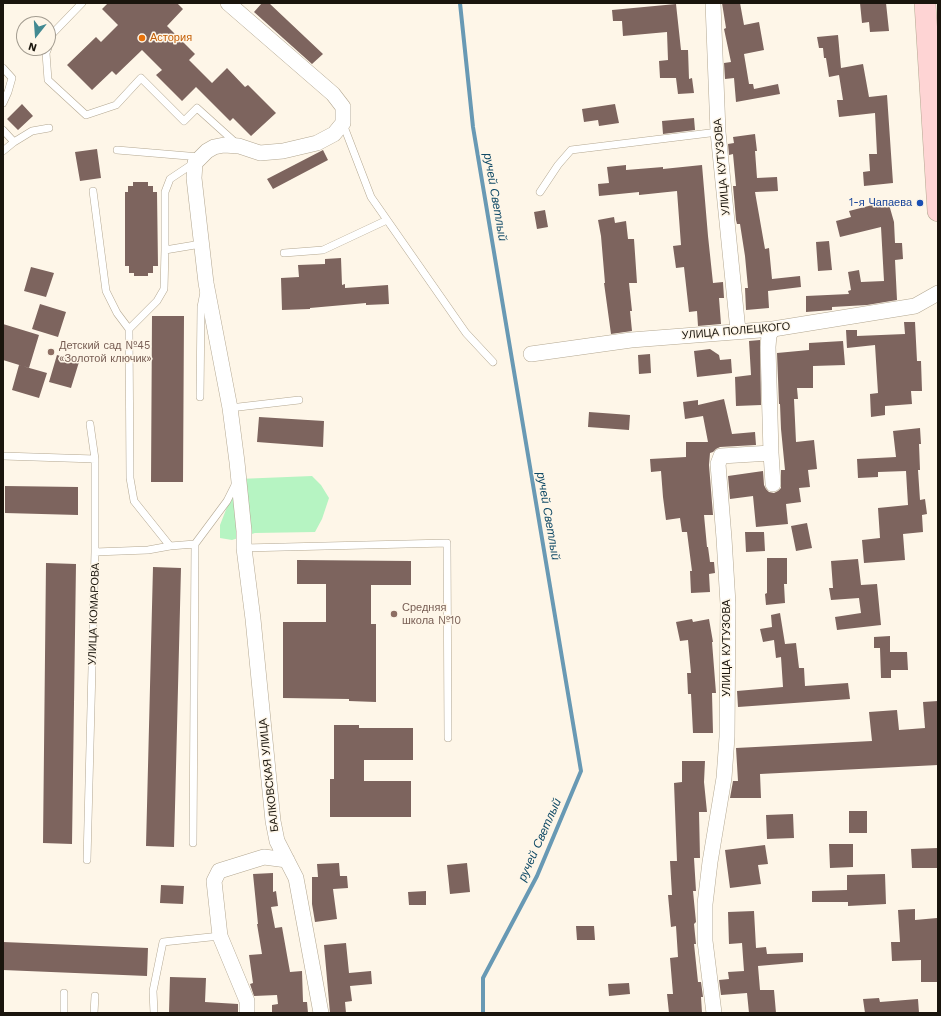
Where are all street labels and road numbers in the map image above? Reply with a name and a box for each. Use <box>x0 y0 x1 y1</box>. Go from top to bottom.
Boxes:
street label: УЛИЦА КУТУЗОВА <box>711 118 733 216</box>
street label: УЛИЦА ПОЛЕЦКОГО <box>681 320 791 342</box>
street label: УЛИЦА КОМАРОВА <box>86 563 102 665</box>
street label: УЛИЦА КУТУЗОВА <box>720 599 734 697</box>
street label: БАЛКОВСКАЯ УЛИЦА <box>256 718 282 832</box>

